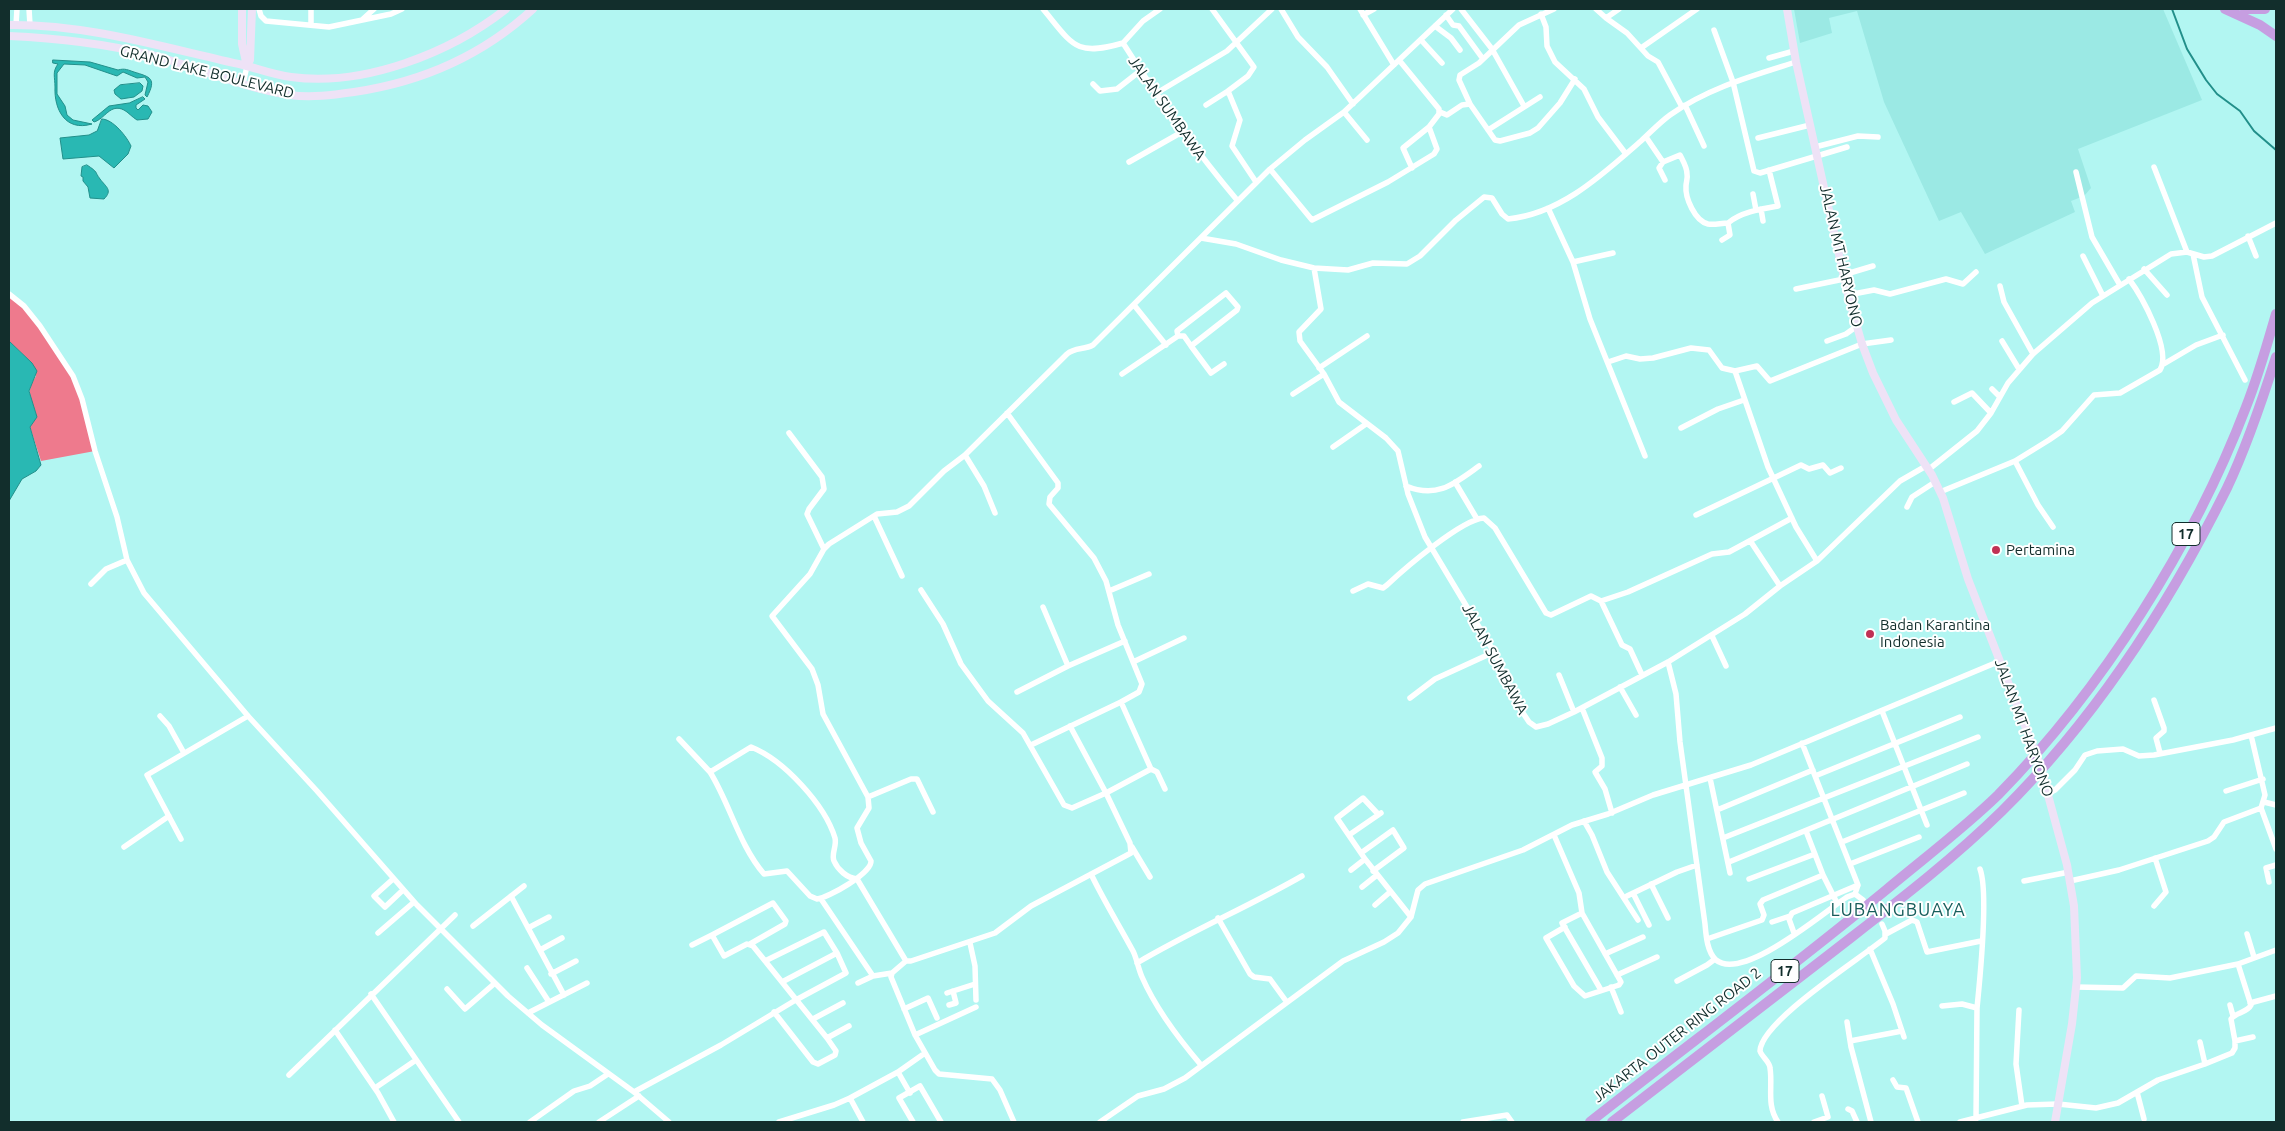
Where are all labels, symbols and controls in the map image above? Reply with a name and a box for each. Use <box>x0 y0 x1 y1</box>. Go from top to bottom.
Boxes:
street label: GRAND LAKE BOULEVARD <box>118 42 296 102</box>
street label: JALAN SUMBAWA <box>1124 53 1210 163</box>
street label: JALAN MT HARYONO <box>1816 183 1866 329</box>
road number: 17 <box>2172 522 2200 546</box>
place label: Pertamina <box>2006 541 2075 559</box>
marker: Pertamina <box>1990 544 2002 556</box>
street label: JALAN SUMBAWA <box>1458 601 1532 717</box>
place label: Badan Karantina Indonesia <box>1880 616 1990 651</box>
marker: Badan Karantina Indonesia <box>1864 628 1876 640</box>
street label: JALAN MT HARYONO <box>1991 657 2057 799</box>
district label: LUBANGBUAYA <box>1829 899 1967 921</box>
road number: 17 <box>1771 959 1799 982</box>
street label: JAKARTA OUTER RING ROAD 2 <box>1589 964 1765 1106</box>

